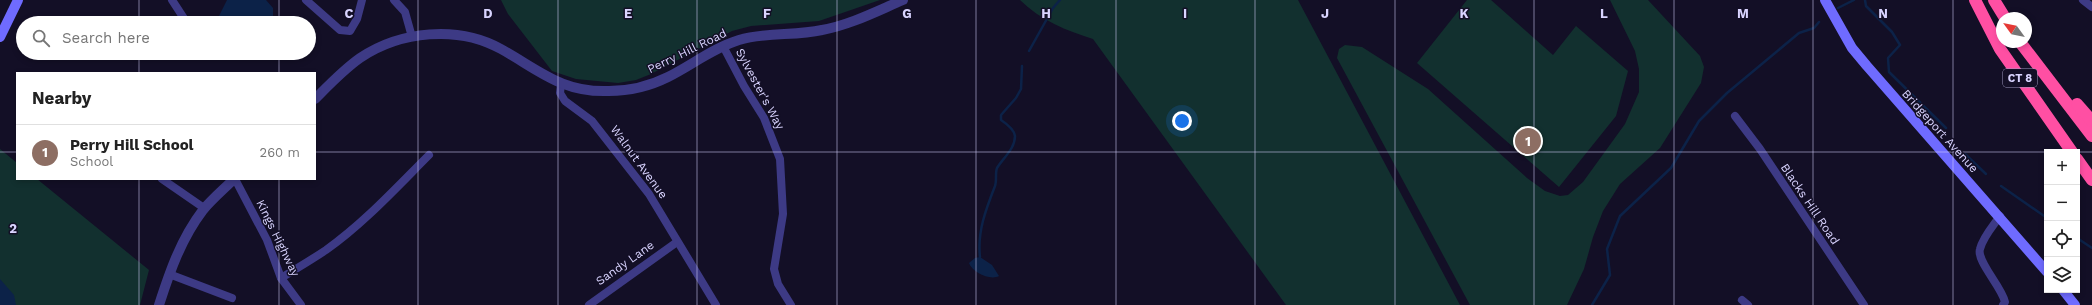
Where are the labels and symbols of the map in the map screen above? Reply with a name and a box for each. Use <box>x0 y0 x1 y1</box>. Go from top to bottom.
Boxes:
text: C <box>345 6 354 21</box>
text: D <box>483 6 493 21</box>
text: E <box>624 6 632 21</box>
text: F <box>763 6 771 21</box>
text: G <box>902 6 912 21</box>
text: H <box>1041 6 1051 21</box>
text: I <box>1183 6 1187 21</box>
text: J <box>1321 6 1329 21</box>
text: K <box>1459 6 1469 21</box>
text: L <box>1600 6 1608 21</box>
text: M <box>1737 6 1749 21</box>
text: N <box>1878 6 1888 21</box>
north arrow <box>1996 12 2032 48</box>
street label: Perry Hill Road <box>645 26 729 76</box>
street label: Sylvester's Way <box>733 46 788 133</box>
road number: CT 8 <box>2003 69 2037 87</box>
street label: Bridgeport Avenue <box>1899 87 1981 176</box>
your location <box>1172 111 1192 131</box>
street label: Walnut Avenue <box>608 123 670 202</box>
pin: 1 <box>1515 126 1541 156</box>
street label: Blacks Hill Road <box>1778 161 1842 247</box>
street label: Kings Highway <box>253 197 303 279</box>
text: 2 <box>9 221 17 236</box>
street label: Sandy Lane <box>593 238 657 288</box>

